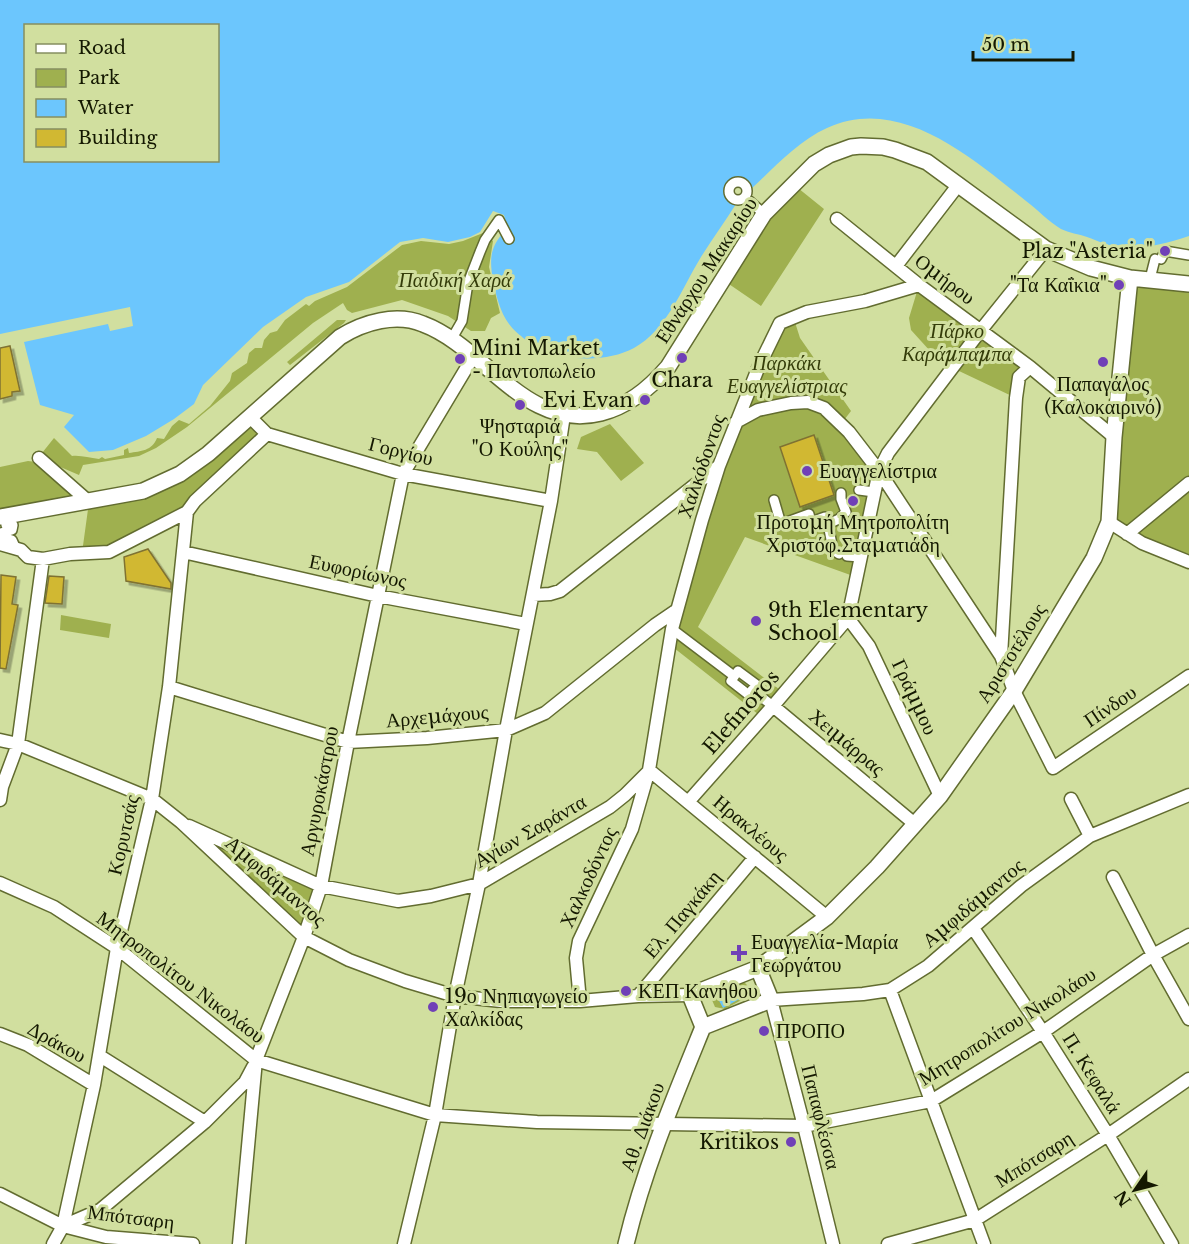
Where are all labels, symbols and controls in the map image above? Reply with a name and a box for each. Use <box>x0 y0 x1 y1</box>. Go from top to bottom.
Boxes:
legend <box>24 24 219 162</box>
scale bar <box>973 24 1074 62</box>
text: 50 m <box>982 34 1030 56</box>
text: Road <box>78 37 126 59</box>
text: Park <box>78 67 120 89</box>
text: Water <box>77 97 134 119</box>
text: Building <box>78 127 157 149</box>
street label: Εθνάρχου Μακαρίου <box>650 192 762 348</box>
place label: Plaz "Asteria" <box>1021 239 1153 263</box>
marker: Plaz "Asteria" <box>1158 244 1172 258</box>
street label: Ομήρου <box>910 249 980 309</box>
park label: Παιδική Χαρά <box>397 268 512 292</box>
place label: "Τα Καΐκια" <box>1010 273 1107 297</box>
marker: "Τα Καΐκια" <box>1112 278 1126 292</box>
park label: Πάρκο Καράμπαμπα <box>901 319 1012 366</box>
place label: Mini Market - Παντοπωλείο <box>472 336 600 383</box>
marker: Chara <box>675 351 689 365</box>
park label: Παρκάκι Ευαγγελίστριας <box>726 351 848 398</box>
marker: Mini Market - Παντοπωλείο <box>453 352 467 366</box>
marker: Παπαγάλος (Καλοκαιρινό) <box>1096 355 1110 369</box>
place label: Chara <box>651 368 714 392</box>
place label: Παπαγάλος (Καλοκαιρινό) <box>1044 372 1162 419</box>
place label: Evi Evan <box>543 388 633 412</box>
marker: Evi Evan <box>638 393 652 407</box>
marker: Ψησταριά "Ο Κούλης" <box>513 398 527 412</box>
street label: Χαλκόδοντος <box>672 411 730 521</box>
place label: Ψησταριά "Ο Κούλης" <box>471 414 569 461</box>
street label: Γοργίου <box>366 431 436 471</box>
place label: Ευαγγελίστρια <box>819 459 938 483</box>
marker: Ευαγγελίστρια <box>800 464 814 478</box>
marker: Προτομή Μητροπολίτη Χριστόφ.Σταματιάδη <box>846 494 860 508</box>
place label: Προτομή Μητροπολίτη Χριστόφ.Σταματιάδη <box>756 510 950 557</box>
street label: Ευφορίωνος <box>307 549 409 593</box>
place label: 9th Elementary School <box>768 598 928 645</box>
street label: Αριστοτέλους <box>971 599 1051 707</box>
marker: 9th Elementary School <box>749 614 763 628</box>
street label: Γράμμου <box>887 655 943 739</box>
street label: Elefinoros <box>698 665 784 759</box>
street label: Πίνδου <box>1079 680 1141 732</box>
street label: Αρχεμάχους <box>385 700 489 732</box>
street label: Χειμάρρας <box>804 703 890 781</box>
street label: Αργυροκάστρου <box>295 724 343 858</box>
street label: Αγίων Σαράντα <box>470 789 591 873</box>
street label: Ηρακλέους <box>708 790 794 866</box>
street label: Κορυτσάς <box>102 792 144 877</box>
street label: Χαλκοδόντος <box>554 823 622 931</box>
street label: Αμφιδάμαντος <box>221 831 331 931</box>
street label: Αμφιδάμαντος <box>917 853 1029 953</box>
street label: Ελ. Παγκάκη <box>638 865 726 963</box>
street label: Μητροπολίτου Νικολάου <box>92 906 270 1048</box>
place label: Ευαγγελία-Μαρία Γεωργάτου <box>751 930 899 977</box>
marker: Ευαγγελία-Μαρία Γεωργάτου <box>732 946 746 960</box>
street label: Μητροπολίτου Νικολάου <box>914 962 1100 1090</box>
place label: ΚΕΠ Κανήθου <box>638 979 758 1003</box>
place label: 19ο Νηπιαγωγείο Χαλκίδας <box>445 984 588 1031</box>
marker: ΚΕΠ Κανήθου <box>619 984 633 998</box>
marker: 19ο Νηπιαγωγείο Χαλκίδας <box>426 1000 440 1014</box>
street label: Δράκου <box>24 1016 90 1068</box>
place label: ΠΡΟΠΟ <box>776 1019 845 1043</box>
marker: ΠΡΟΠΟ <box>757 1024 771 1038</box>
street label: Π. Κεφαλά <box>1058 1028 1126 1118</box>
street label: Παπαφλέσσα <box>796 1062 846 1172</box>
street label: Αθ. Διάκου <box>615 1079 669 1175</box>
street label: Μπότσαρη <box>990 1126 1078 1192</box>
place label: Kritikos <box>699 1130 779 1154</box>
marker: Kritikos <box>784 1135 798 1149</box>
north arrow <box>1105 1160 1165 1220</box>
text: N <box>1110 1187 1135 1211</box>
street label: Μπότσαρη <box>86 1200 176 1234</box>

